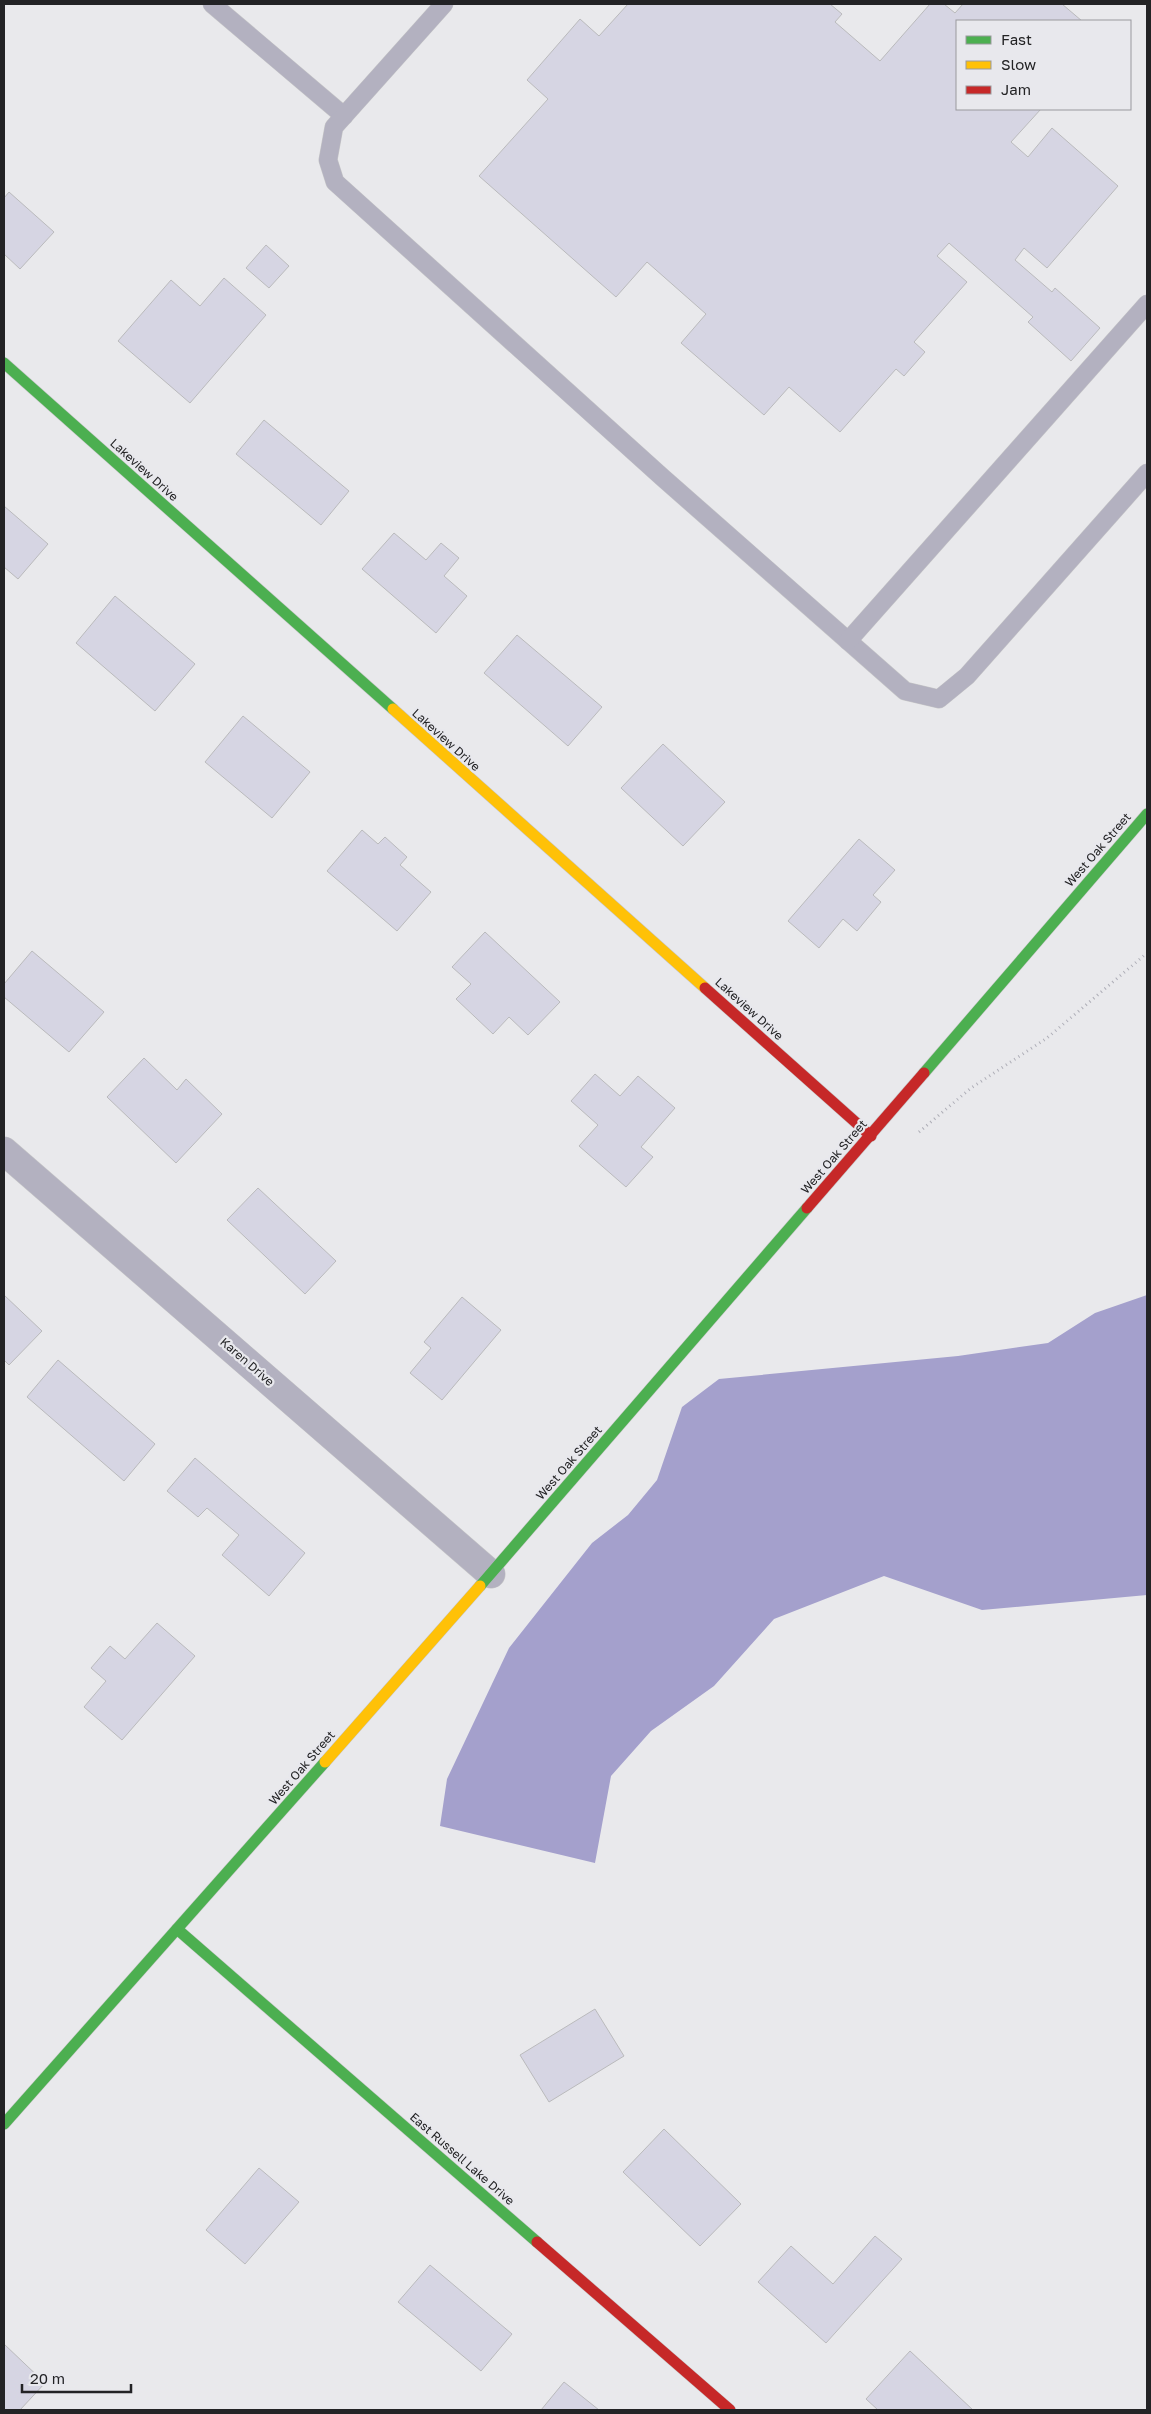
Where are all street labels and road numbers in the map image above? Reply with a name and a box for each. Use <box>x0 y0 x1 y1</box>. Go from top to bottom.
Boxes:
street label: Lakeview Drive <box>107 435 181 504</box>
street label: Lakeview Drive <box>409 705 483 774</box>
street label: West Oak Street <box>1061 809 1134 890</box>
street label: Lakeview Drive <box>712 974 786 1043</box>
street label: West Oak Street <box>797 1116 870 1197</box>
street label: Karen Drive <box>217 1334 277 1389</box>
street label: West Oak Street <box>532 1422 605 1503</box>
street label: West Oak Street <box>265 1727 338 1808</box>
street label: East Russell Lake Drive <box>407 2109 518 2208</box>

